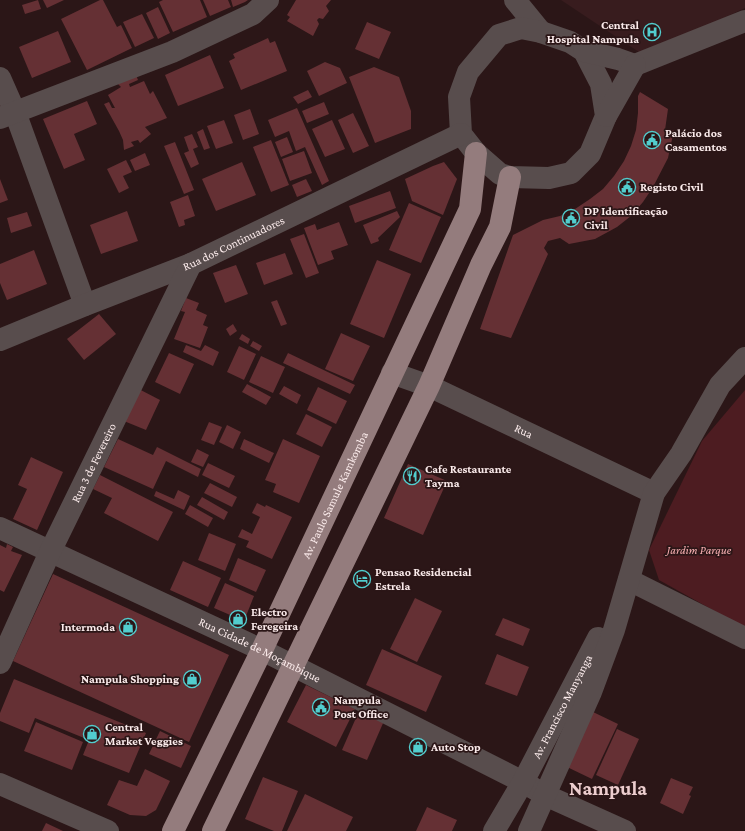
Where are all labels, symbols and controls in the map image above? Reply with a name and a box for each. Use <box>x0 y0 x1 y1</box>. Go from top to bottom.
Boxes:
place label: Central Hospital Nampula <box>547 18 640 46</box>
hospital icon: Central Hospital Nampula <box>642 22 662 42</box>
place label: Palácio dos Casamentos <box>665 126 727 154</box>
public building icon: Palácio dos Casamentos <box>642 130 662 150</box>
public building icon: Registo Civil <box>617 177 637 197</box>
place label: Registo Civil <box>640 180 704 194</box>
place label: DP Identificação Civil <box>584 204 668 232</box>
public building icon: DP Identificação Civil <box>561 208 581 228</box>
street label: Rua dos Continuadores <box>181 213 287 273</box>
street label: Rua 3 de Fevereiro <box>68 421 119 505</box>
street label: Rua <box>512 421 535 441</box>
street label: Av. Paulo Samule Kamkomba <box>299 429 371 561</box>
place label: Cafe Restaurante Tayma <box>425 462 512 490</box>
restaurant icon: Cafe Restaurante Tayma <box>402 466 422 486</box>
park label: Jardim Parque <box>665 543 732 557</box>
place label: Pensao Residencial Estrela <box>375 565 472 593</box>
hotel icon: Pensao Residencial Estrela <box>352 569 372 589</box>
place label: Electro Feregeira <box>251 605 298 633</box>
shop icon: Electro Feregeira <box>228 609 248 629</box>
street label: Rua Cidade de Moçambique <box>197 615 323 686</box>
shop icon: Intermoda <box>118 617 138 637</box>
place label: Intermoda <box>61 620 115 634</box>
street label: Av. Francisco Manyanga <box>529 652 595 761</box>
shop icon: Nampula Shopping <box>182 669 202 689</box>
place label: Nampula Shopping <box>81 672 179 686</box>
place label: Nampula Post Office <box>334 693 389 721</box>
public building icon: Nampula Post Office <box>311 697 331 717</box>
place label: Central Market Veggies <box>105 720 183 748</box>
shop icon: Central Market Veggies <box>82 724 102 744</box>
shop icon: Auto Stop <box>408 737 428 757</box>
place label: Auto Stop <box>430 740 481 754</box>
district label: Nampula <box>569 777 647 799</box>

